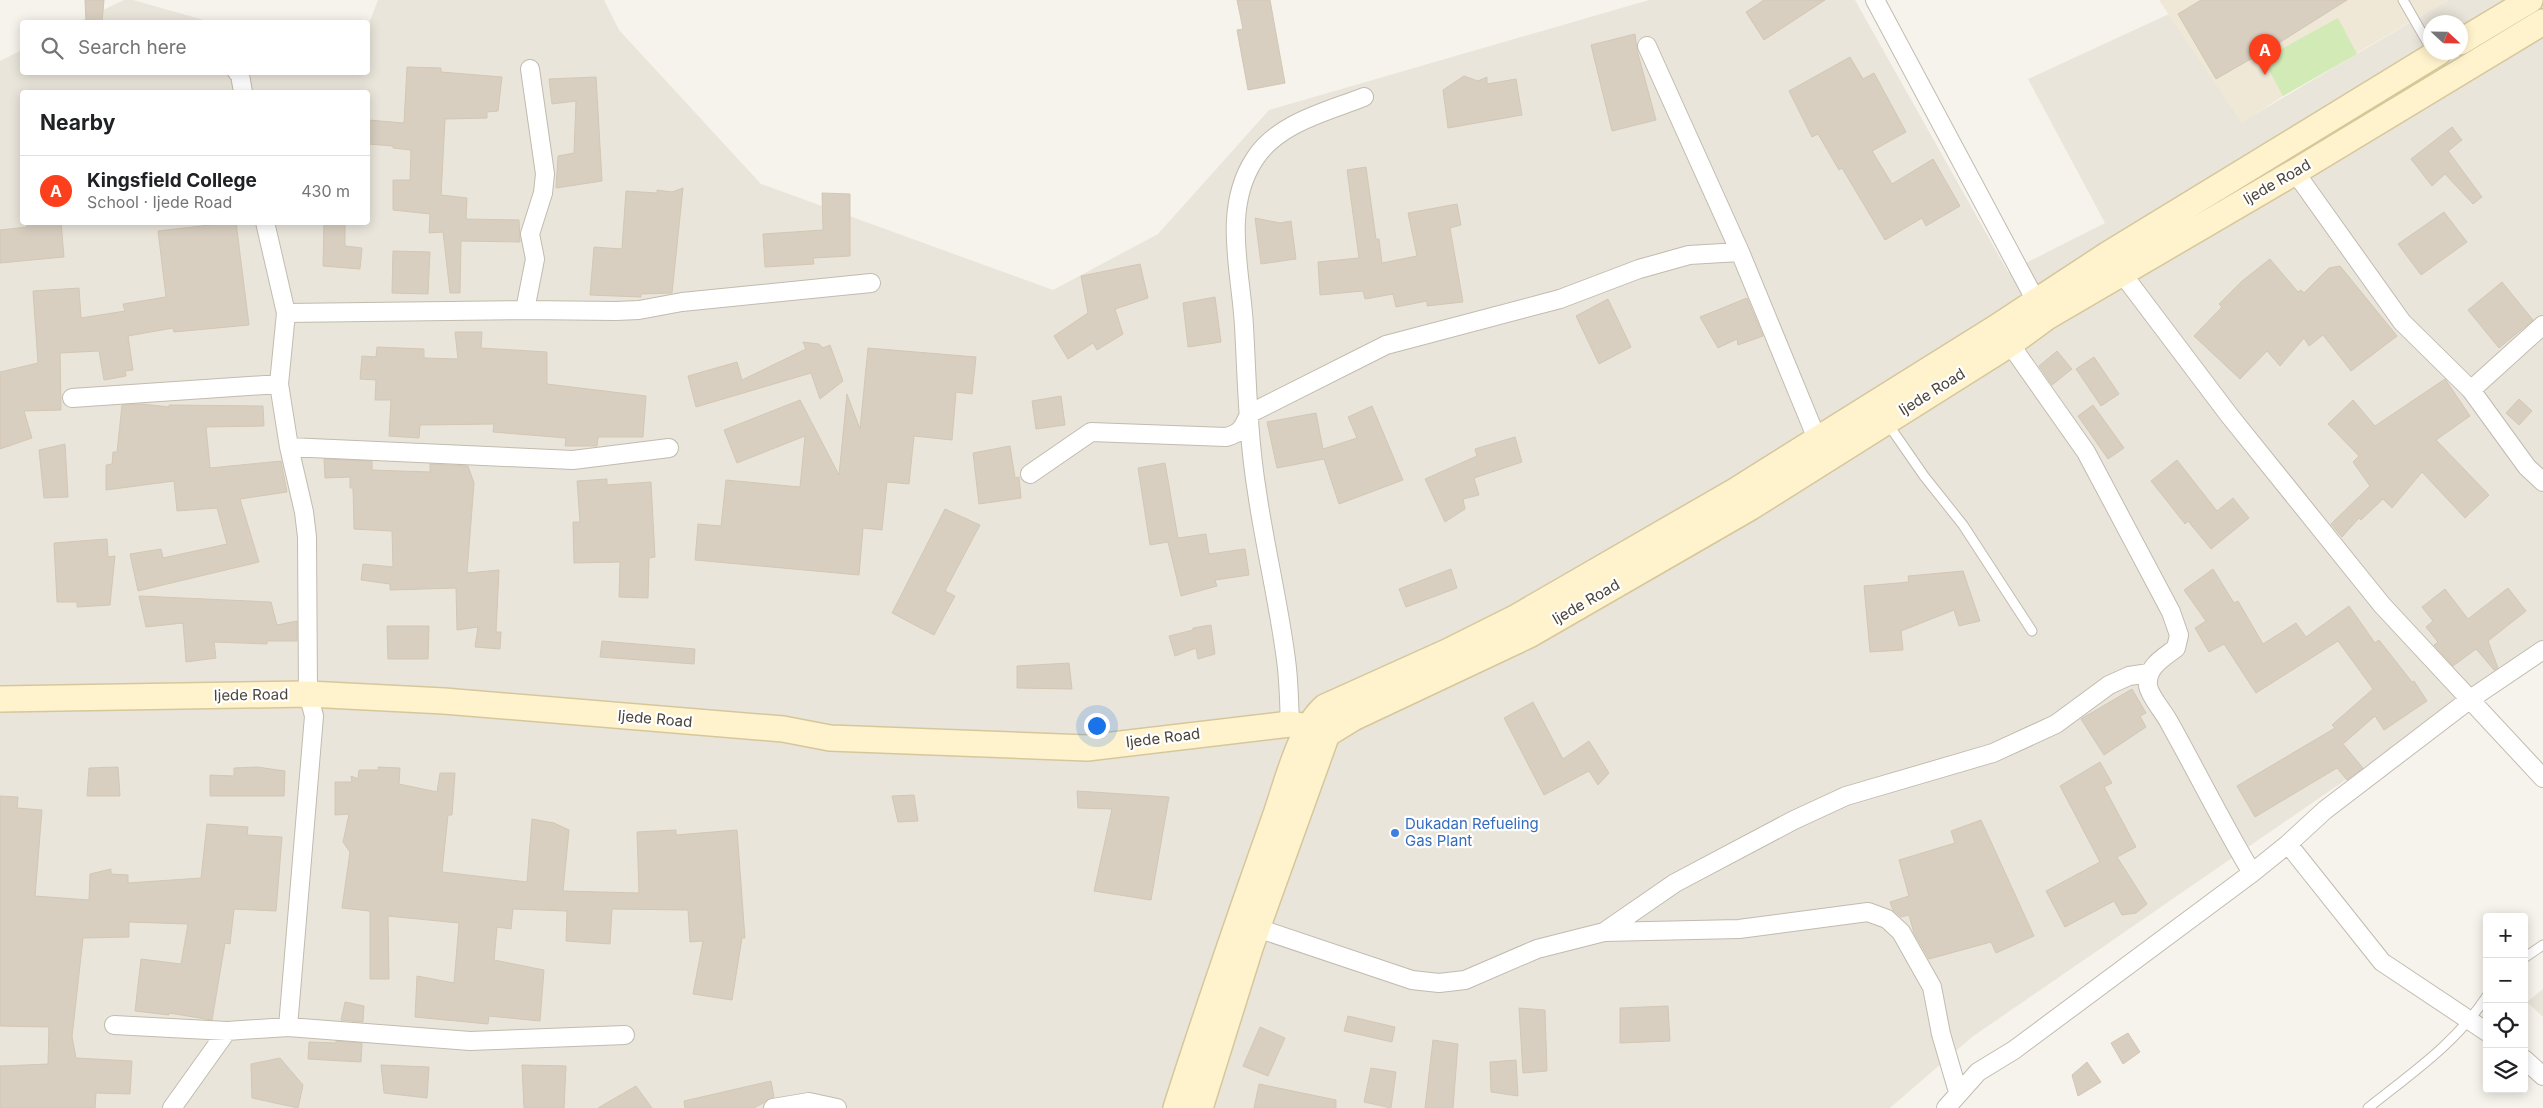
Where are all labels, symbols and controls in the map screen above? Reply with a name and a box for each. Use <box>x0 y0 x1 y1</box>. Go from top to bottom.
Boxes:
north arrow <box>2423 15 2468 60</box>
search box <box>20 20 370 75</box>
icon: search <box>38 34 66 62</box>
pin: A <box>2249 34 2281 75</box>
text: Search here <box>78 36 187 59</box>
text: Nearby <box>40 110 115 135</box>
street label: Ijede Road <box>2240 155 2314 208</box>
text: Kingsfield College <box>87 169 257 192</box>
text: A <box>50 181 62 201</box>
text: 430 m <box>301 181 350 201</box>
text: School · Ijede Road <box>87 192 232 212</box>
street label: Ijede Road <box>1895 364 1968 419</box>
street label: Ijede Road <box>1549 575 1623 628</box>
street label: Ijede Road <box>213 684 289 705</box>
street label: Ijede Road <box>617 706 693 731</box>
your location <box>1084 713 1110 739</box>
street label: Ijede Road <box>1125 724 1201 751</box>
place label: Dukadan Refueling Gas Plant <box>1405 814 1539 850</box>
marker: Dukadan Refueling Gas Plant <box>1389 827 1401 839</box>
map controls <box>2483 913 2528 1093</box>
button: + <box>2483 913 2528 958</box>
button: − <box>2483 958 2528 1003</box>
button: locate <box>2483 1003 2528 1048</box>
button: layers <box>2483 1048 2528 1093</box>

